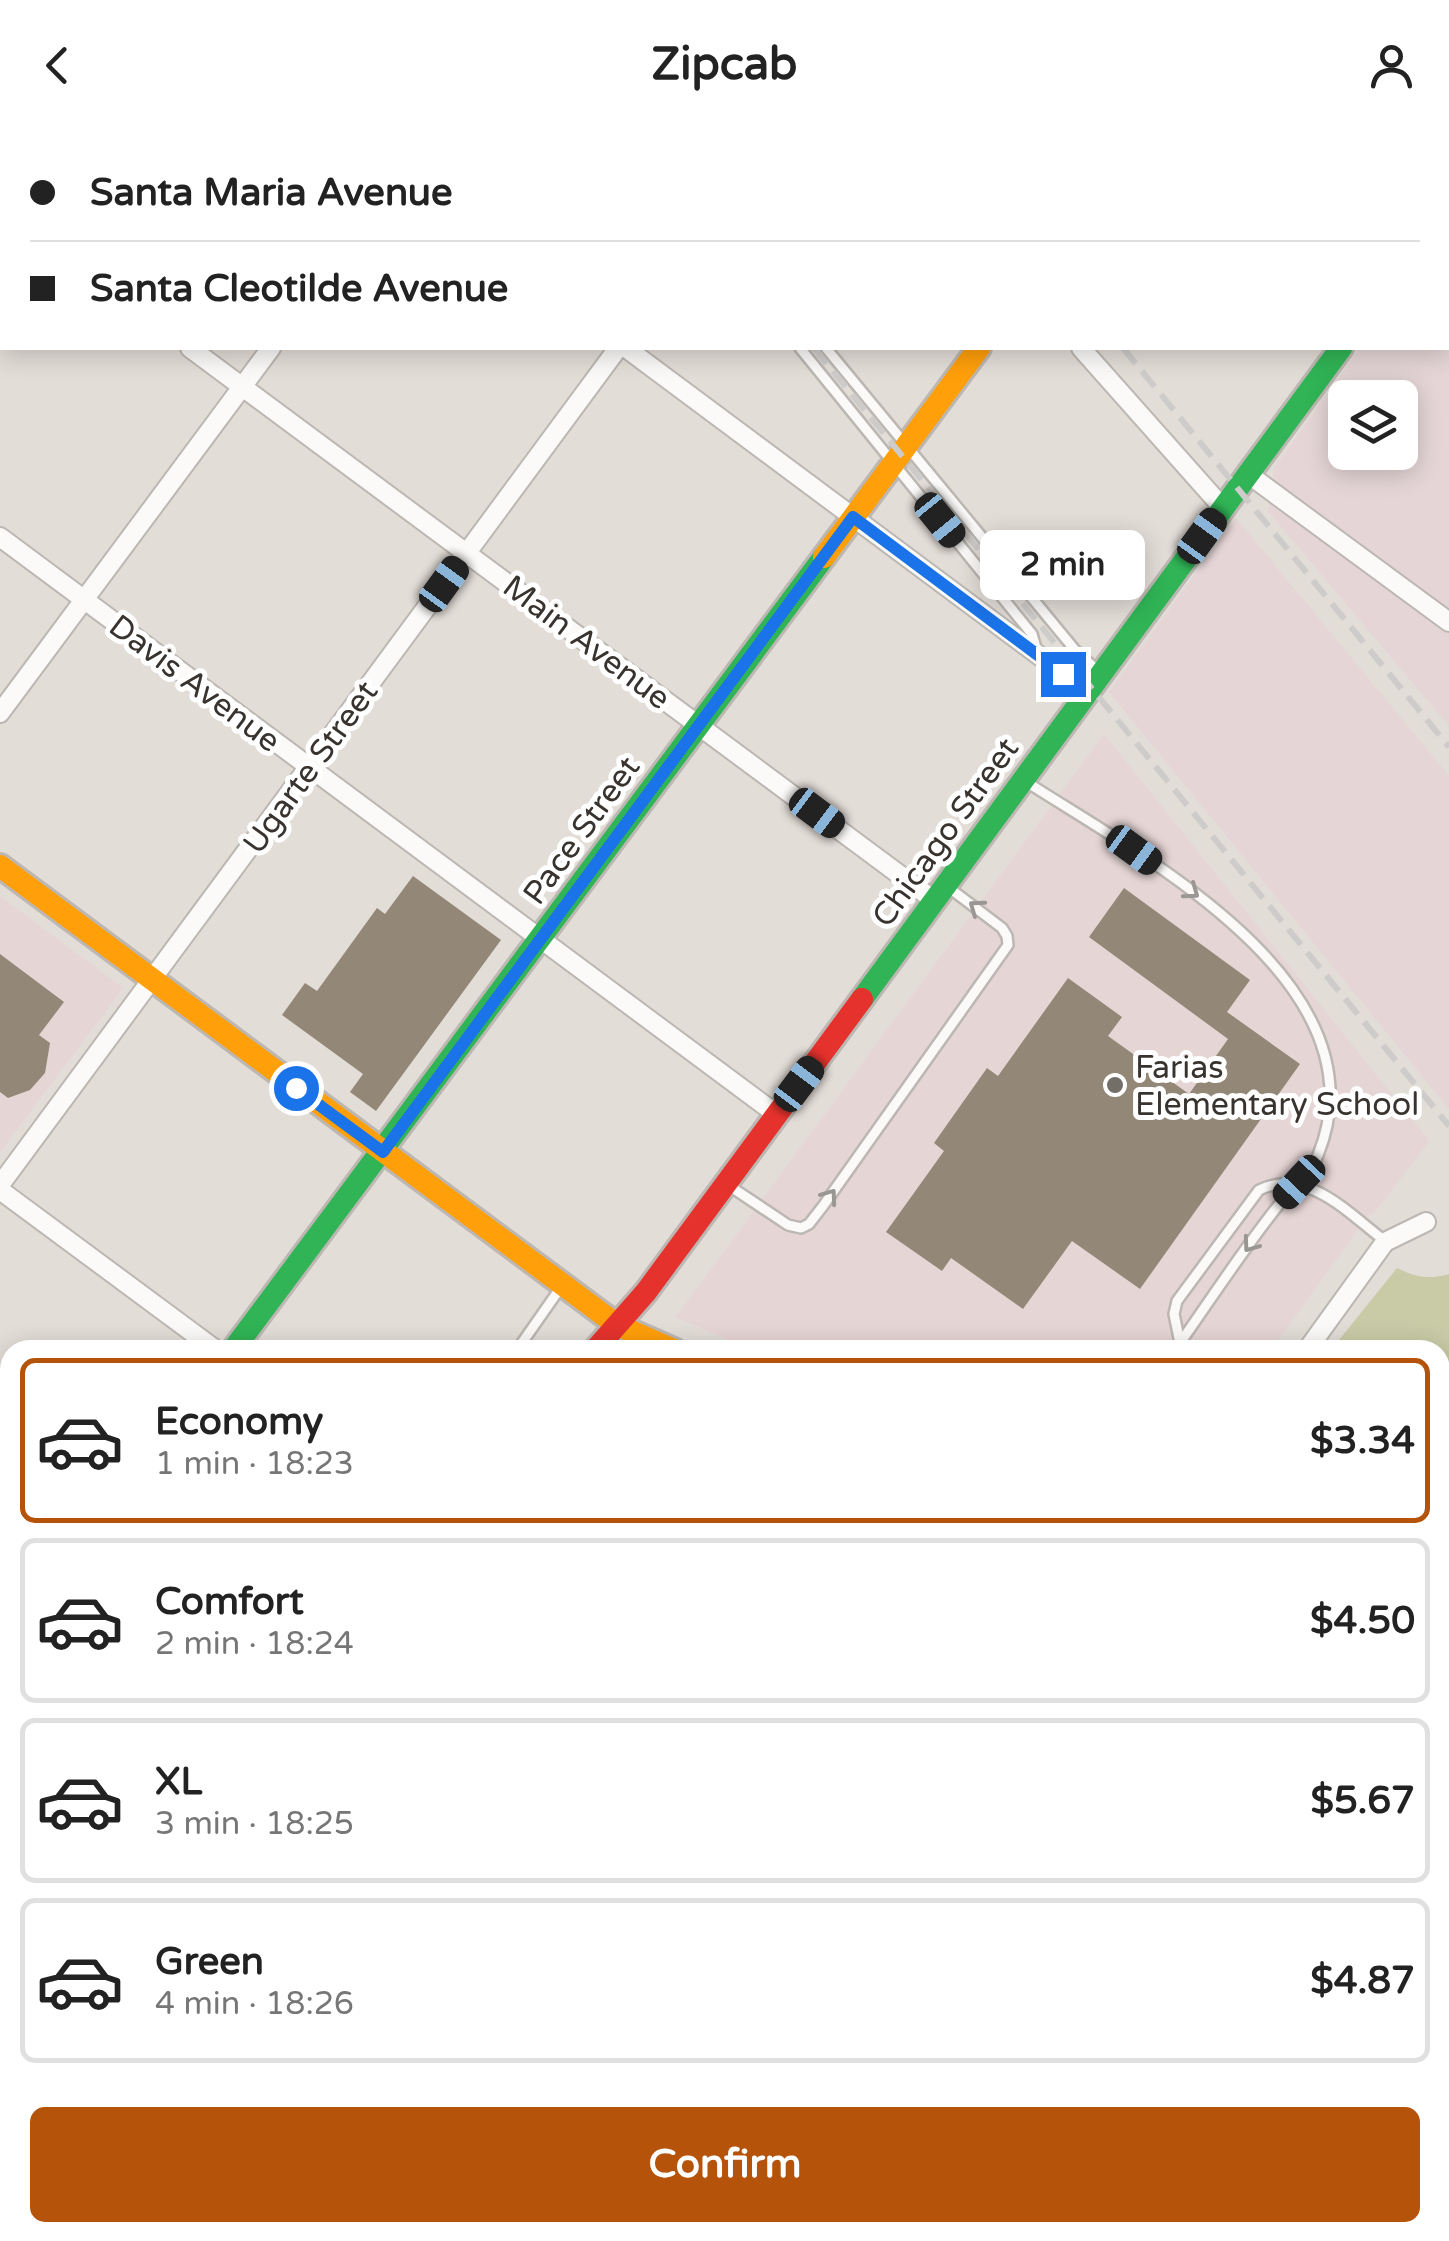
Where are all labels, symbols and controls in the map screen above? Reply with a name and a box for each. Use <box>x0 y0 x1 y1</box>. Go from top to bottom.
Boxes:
icon: back <box>30 38 85 93</box>
text: Zipcab <box>652 38 797 92</box>
icon: person <box>1364 38 1419 93</box>
text: Santa Maria Avenue <box>90 170 453 216</box>
text: Santa Cleotilde Avenue <box>90 266 508 312</box>
map controls <box>1328 380 1418 470</box>
button: layers <box>1328 380 1418 470</box>
car <box>909 487 971 553</box>
car <box>1172 503 1232 569</box>
callout: 2 min <box>980 529 1146 599</box>
text: 2 min <box>1020 546 1105 584</box>
car <box>414 551 474 617</box>
street label: Main Avenue <box>495 568 677 718</box>
street label: Davis Avenue <box>101 607 288 761</box>
route end <box>1041 652 1086 697</box>
street label: Ugarte Street <box>235 674 386 861</box>
street label: Chicago Street <box>865 731 1027 934</box>
street label: Pace Street <box>515 749 648 912</box>
car <box>784 783 850 843</box>
car <box>1101 820 1167 880</box>
one-way arrow <box>1180 879 1199 898</box>
one-way arrow <box>969 901 987 919</box>
place label: Farias Elementary School <box>1135 1049 1419 1124</box>
car <box>769 1051 829 1117</box>
route start <box>274 1066 319 1111</box>
marker: Farias Elementary School <box>1104 1074 1126 1096</box>
car <box>1268 1150 1330 1214</box>
one-way arrow <box>818 1189 836 1207</box>
one-way arrow <box>1244 1234 1262 1252</box>
icon: car <box>35 1396 125 1486</box>
text: Economy <box>155 1399 323 1445</box>
text: $3.34 <box>1310 1418 1415 1464</box>
text: 1 min · 18:23 <box>155 1445 354 1483</box>
icon: car <box>35 1576 125 1666</box>
text: Comfort <box>155 1579 304 1625</box>
text: $4.50 <box>1310 1598 1415 1644</box>
text: 2 min · 18:24 <box>155 1625 354 1663</box>
icon: car <box>35 1756 125 1846</box>
text: XL <box>155 1759 202 1805</box>
text: $5.67 <box>1310 1778 1415 1824</box>
text: 3 min · 18:25 <box>155 1805 354 1843</box>
icon: car <box>35 1936 125 2026</box>
text: Green <box>155 1939 264 1985</box>
text: $4.87 <box>1310 1958 1415 2004</box>
text: 4 min · 18:26 <box>155 1985 354 2023</box>
button: Confirm <box>30 2107 1420 2222</box>

